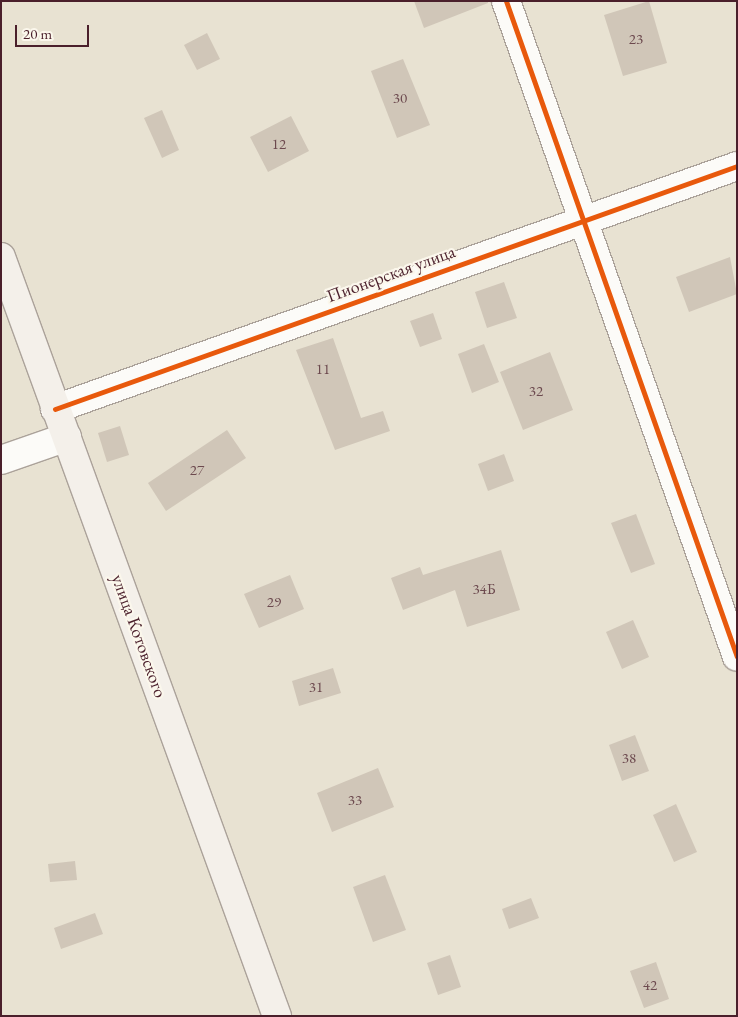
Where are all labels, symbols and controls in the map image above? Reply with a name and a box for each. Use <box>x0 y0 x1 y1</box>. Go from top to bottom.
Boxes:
scale bar <box>18 15 91 47</box>
text: 20 m <box>23 24 52 43</box>
house number: 23 <box>629 30 643 48</box>
house number: 30 <box>393 89 407 107</box>
house number: 12 <box>272 135 286 153</box>
street label: Пионерская улица <box>324 241 458 307</box>
house number: 11 <box>316 360 330 378</box>
house number: 32 <box>529 382 543 400</box>
house number: 27 <box>190 461 204 479</box>
street label: улица Котовского <box>107 571 171 701</box>
house number: 34Б <box>472 580 496 598</box>
house number: 29 <box>267 593 281 611</box>
house number: 31 <box>309 678 323 696</box>
house number: 38 <box>622 749 636 767</box>
house number: 33 <box>348 791 362 809</box>
house number: 42 <box>643 976 657 994</box>

